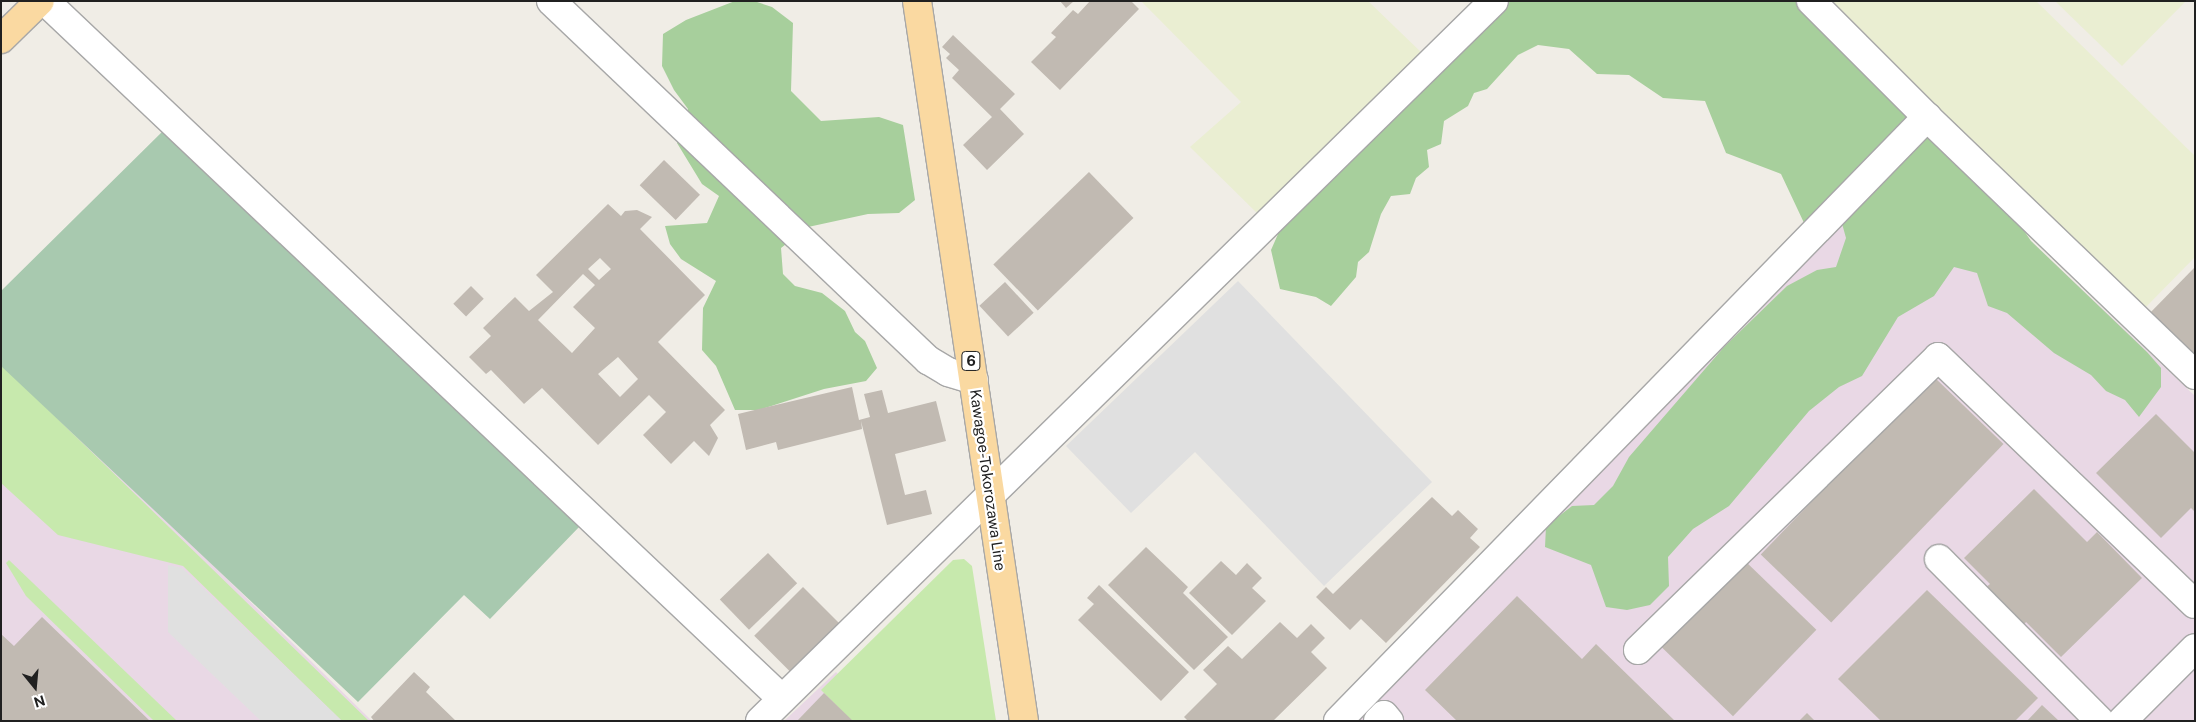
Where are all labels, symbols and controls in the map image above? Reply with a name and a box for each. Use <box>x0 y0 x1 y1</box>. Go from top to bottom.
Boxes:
road number: 6 <box>961 350 981 372</box>
street label: Kawagoe-Tokorozawa Line <box>966 388 1010 572</box>
north arrow <box>10 662 60 712</box>
text: N <box>32 692 47 711</box>

